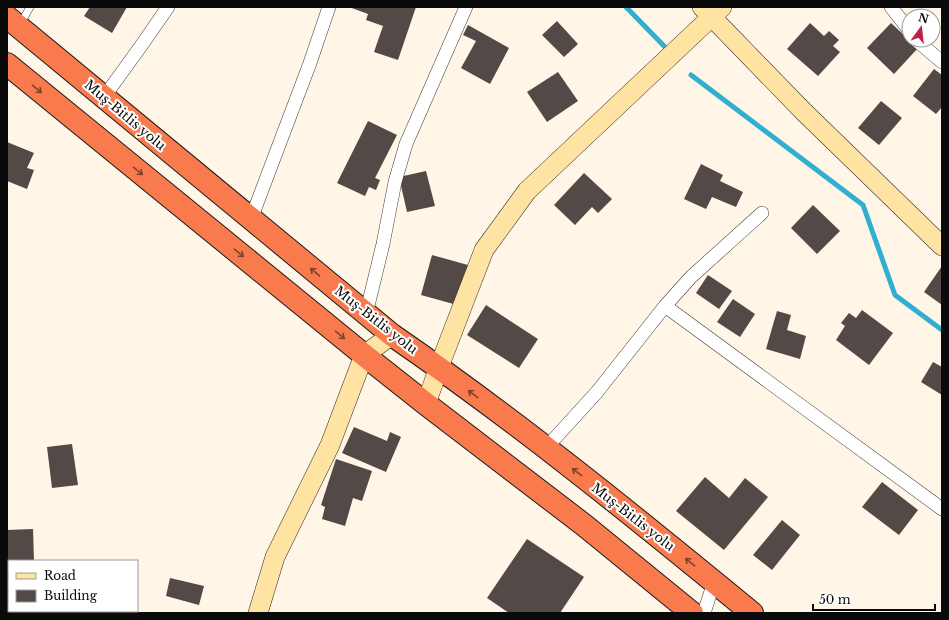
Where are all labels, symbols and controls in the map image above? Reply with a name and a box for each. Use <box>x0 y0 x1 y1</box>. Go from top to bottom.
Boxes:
north arrow <box>901 8 941 48</box>
text: N <box>917 10 931 27</box>
street label: Muş-Bitlis yolu <box>81 76 169 154</box>
one-way arrow <box>32 85 43 93</box>
one-way arrow <box>133 166 143 175</box>
one-way arrow <box>233 249 244 258</box>
one-way arrow <box>310 267 321 276</box>
street label: Muş-Bitlis yolu <box>331 282 421 358</box>
one-way arrow <box>334 331 345 340</box>
one-way arrow <box>468 389 479 398</box>
one-way arrow <box>572 468 583 476</box>
street label: Muş-Bitlis yolu <box>588 479 678 555</box>
one-way arrow <box>684 557 695 566</box>
legend <box>8 560 138 612</box>
text: Road <box>44 568 76 583</box>
scale bar <box>813 586 935 612</box>
text: Building <box>44 588 98 603</box>
text: 50 m <box>819 592 851 607</box>

